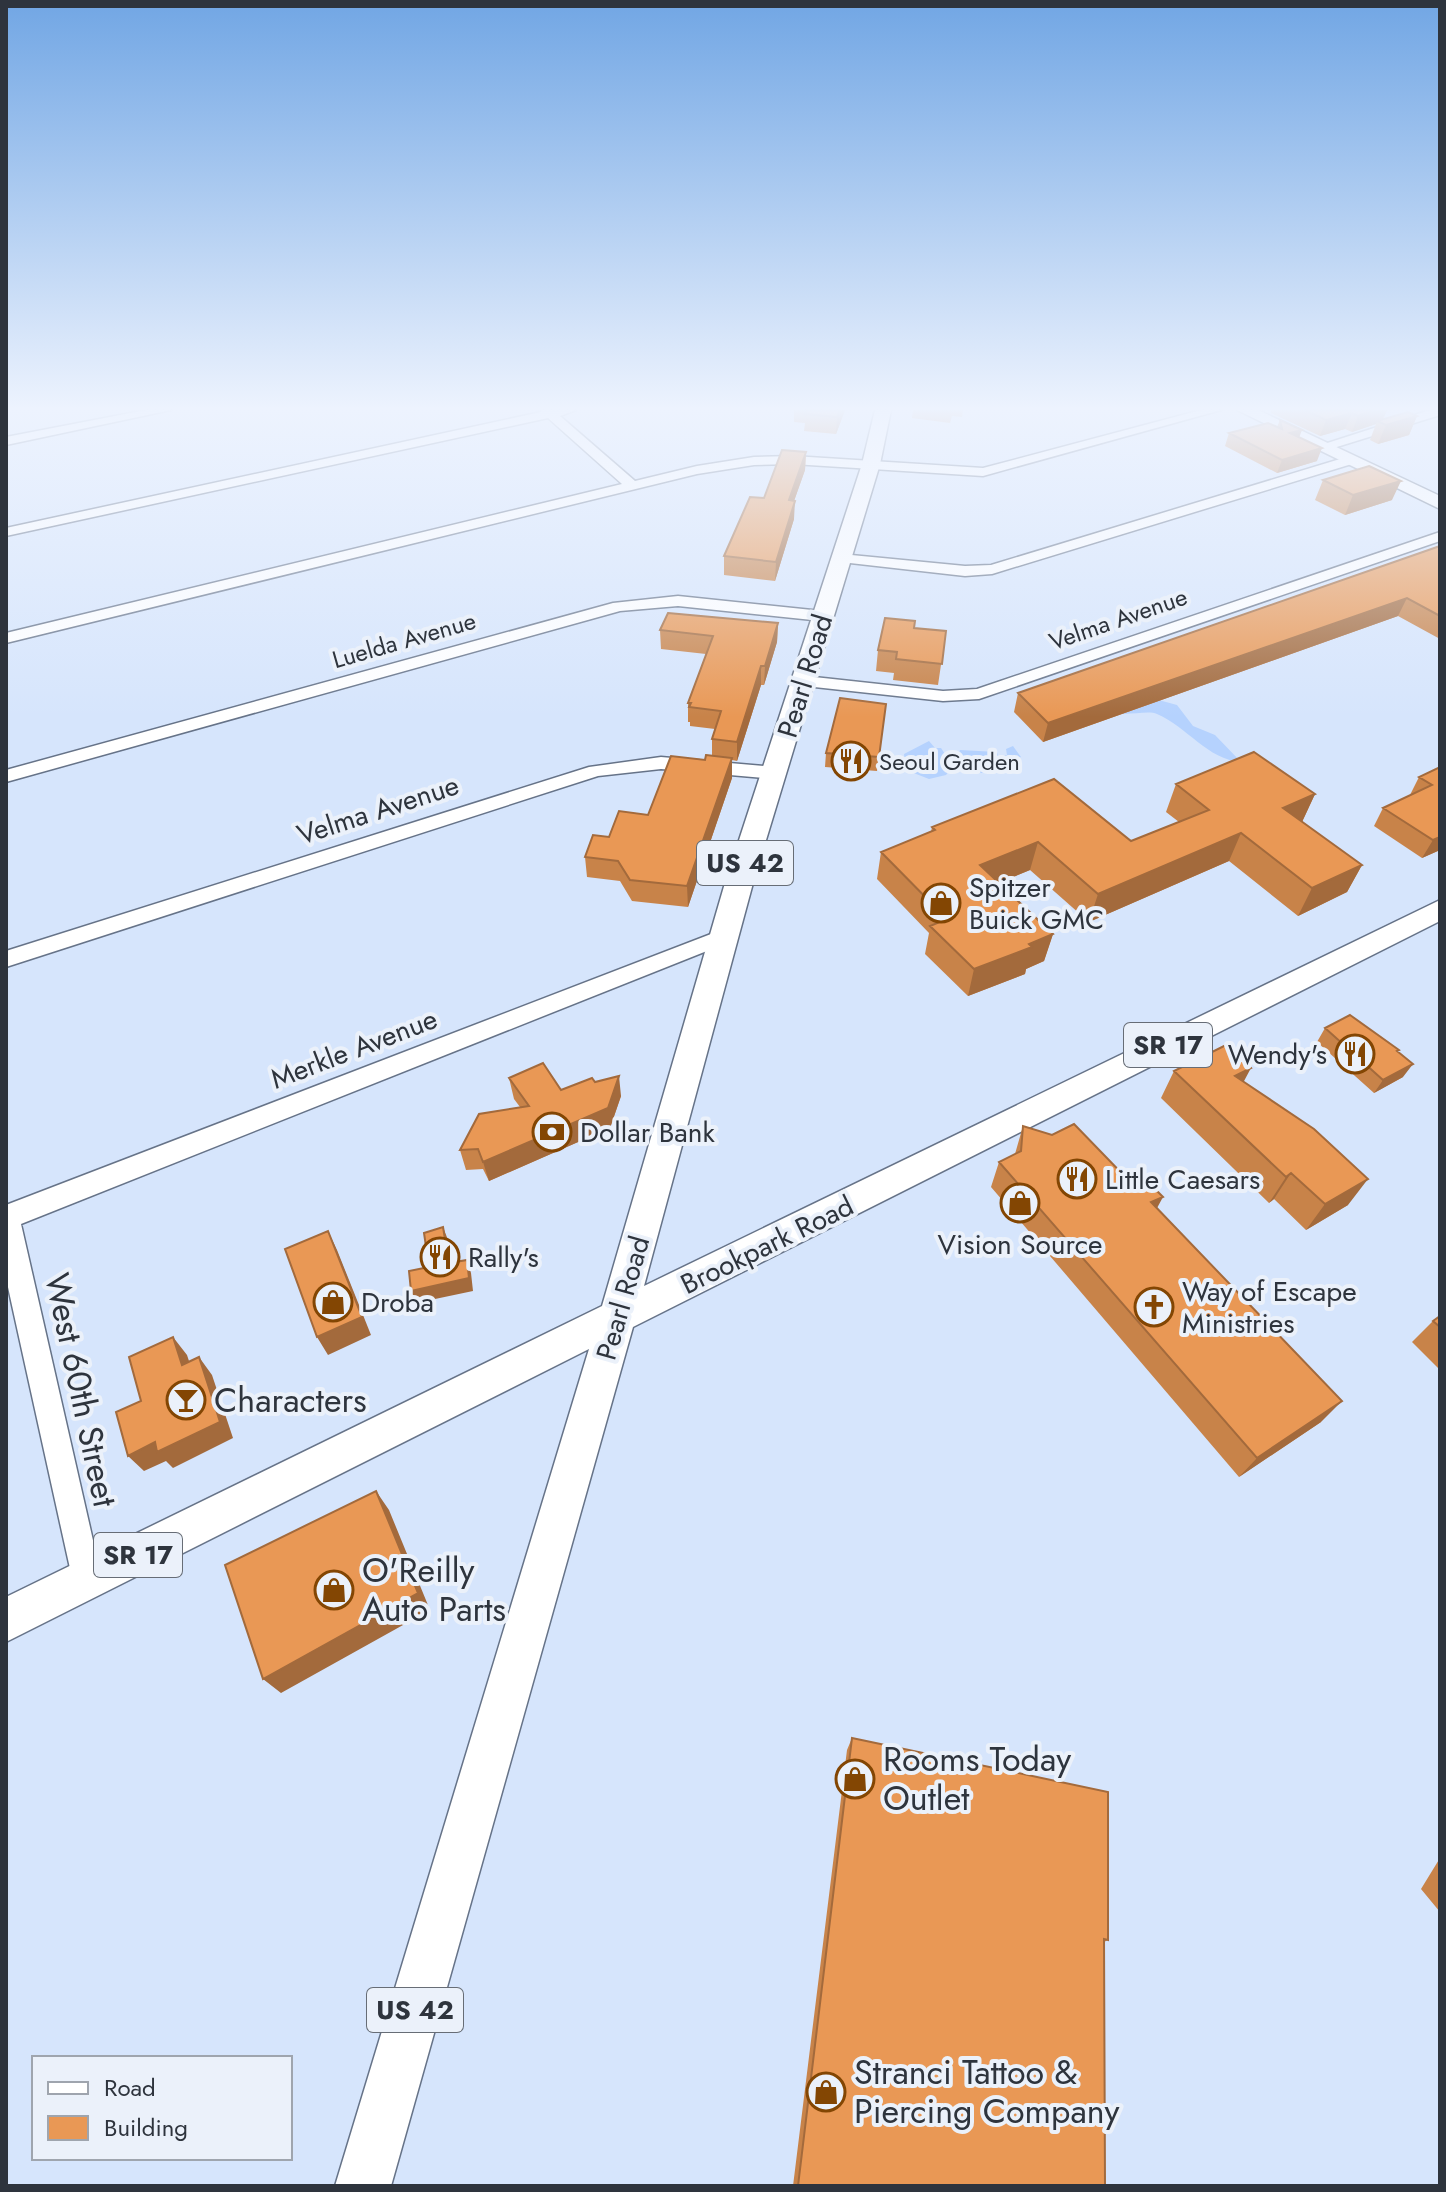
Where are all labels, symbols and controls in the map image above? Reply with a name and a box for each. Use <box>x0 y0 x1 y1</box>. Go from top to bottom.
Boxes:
street label: Velma Avenue <box>1044 579 1192 659</box>
street label: Luelda Avenue <box>328 603 480 677</box>
street label: Pearl Road <box>767 609 843 743</box>
restaurant icon: Seoul Garden <box>830 740 872 782</box>
place label: Seoul Garden <box>879 744 1020 779</box>
street label: Velma Avenue <box>292 765 464 855</box>
road number: US 42 <box>697 841 793 885</box>
place label: Spitzer Buick GMC <box>969 867 1104 940</box>
shop icon: Spitzer Buick GMC <box>920 882 962 924</box>
street label: Merkle Avenue <box>265 998 443 1100</box>
road number: SR 17 <box>1124 1023 1212 1067</box>
restaurant icon: Wendy's <box>1334 1033 1376 1075</box>
place label: Wendy's <box>1228 1034 1327 1075</box>
bank icon: Dollar Bank <box>531 1111 573 1153</box>
place label: Dollar Bank <box>580 1112 715 1153</box>
restaurant icon: Little Caesars <box>1056 1158 1098 1200</box>
place label: Little Caesars <box>1105 1159 1260 1200</box>
shop icon: Vision Source <box>999 1182 1041 1224</box>
street label: Brookpark Road <box>674 1185 860 1305</box>
place label: Vision Source <box>937 1224 1103 1265</box>
street label: Pearl Road <box>586 1231 660 1365</box>
restaurant icon: Rally's <box>419 1236 461 1278</box>
place label: Rally's <box>468 1237 539 1278</box>
street label: West 60th Street <box>32 1269 130 1511</box>
place label: Way of Escape Ministries <box>1182 1271 1357 1344</box>
shop icon: Droba <box>312 1281 354 1323</box>
place label: Droba <box>361 1282 434 1323</box>
church icon: Way of Escape Ministries <box>1133 1286 1175 1328</box>
place label: Characters <box>214 1376 367 1425</box>
bar icon: Characters <box>165 1379 207 1421</box>
road number: SR 17 <box>94 1533 182 1577</box>
place label: O'Reilly Auto Parts <box>362 1546 506 1634</box>
shop icon: O'Reilly Auto Parts <box>313 1569 355 1611</box>
place label: Rooms Today Outlet <box>883 1735 1071 1823</box>
shop icon: Rooms Today Outlet <box>834 1758 876 1800</box>
road number: US 42 <box>367 1988 463 2032</box>
place label: Stranci Tattoo & Piercing Company <box>854 2048 1119 2136</box>
legend <box>32 2056 292 2160</box>
text: Road <box>104 2070 156 2105</box>
shop icon: Stranci Tattoo & Piercing Company <box>805 2071 847 2113</box>
text: Building <box>104 2110 188 2145</box>

